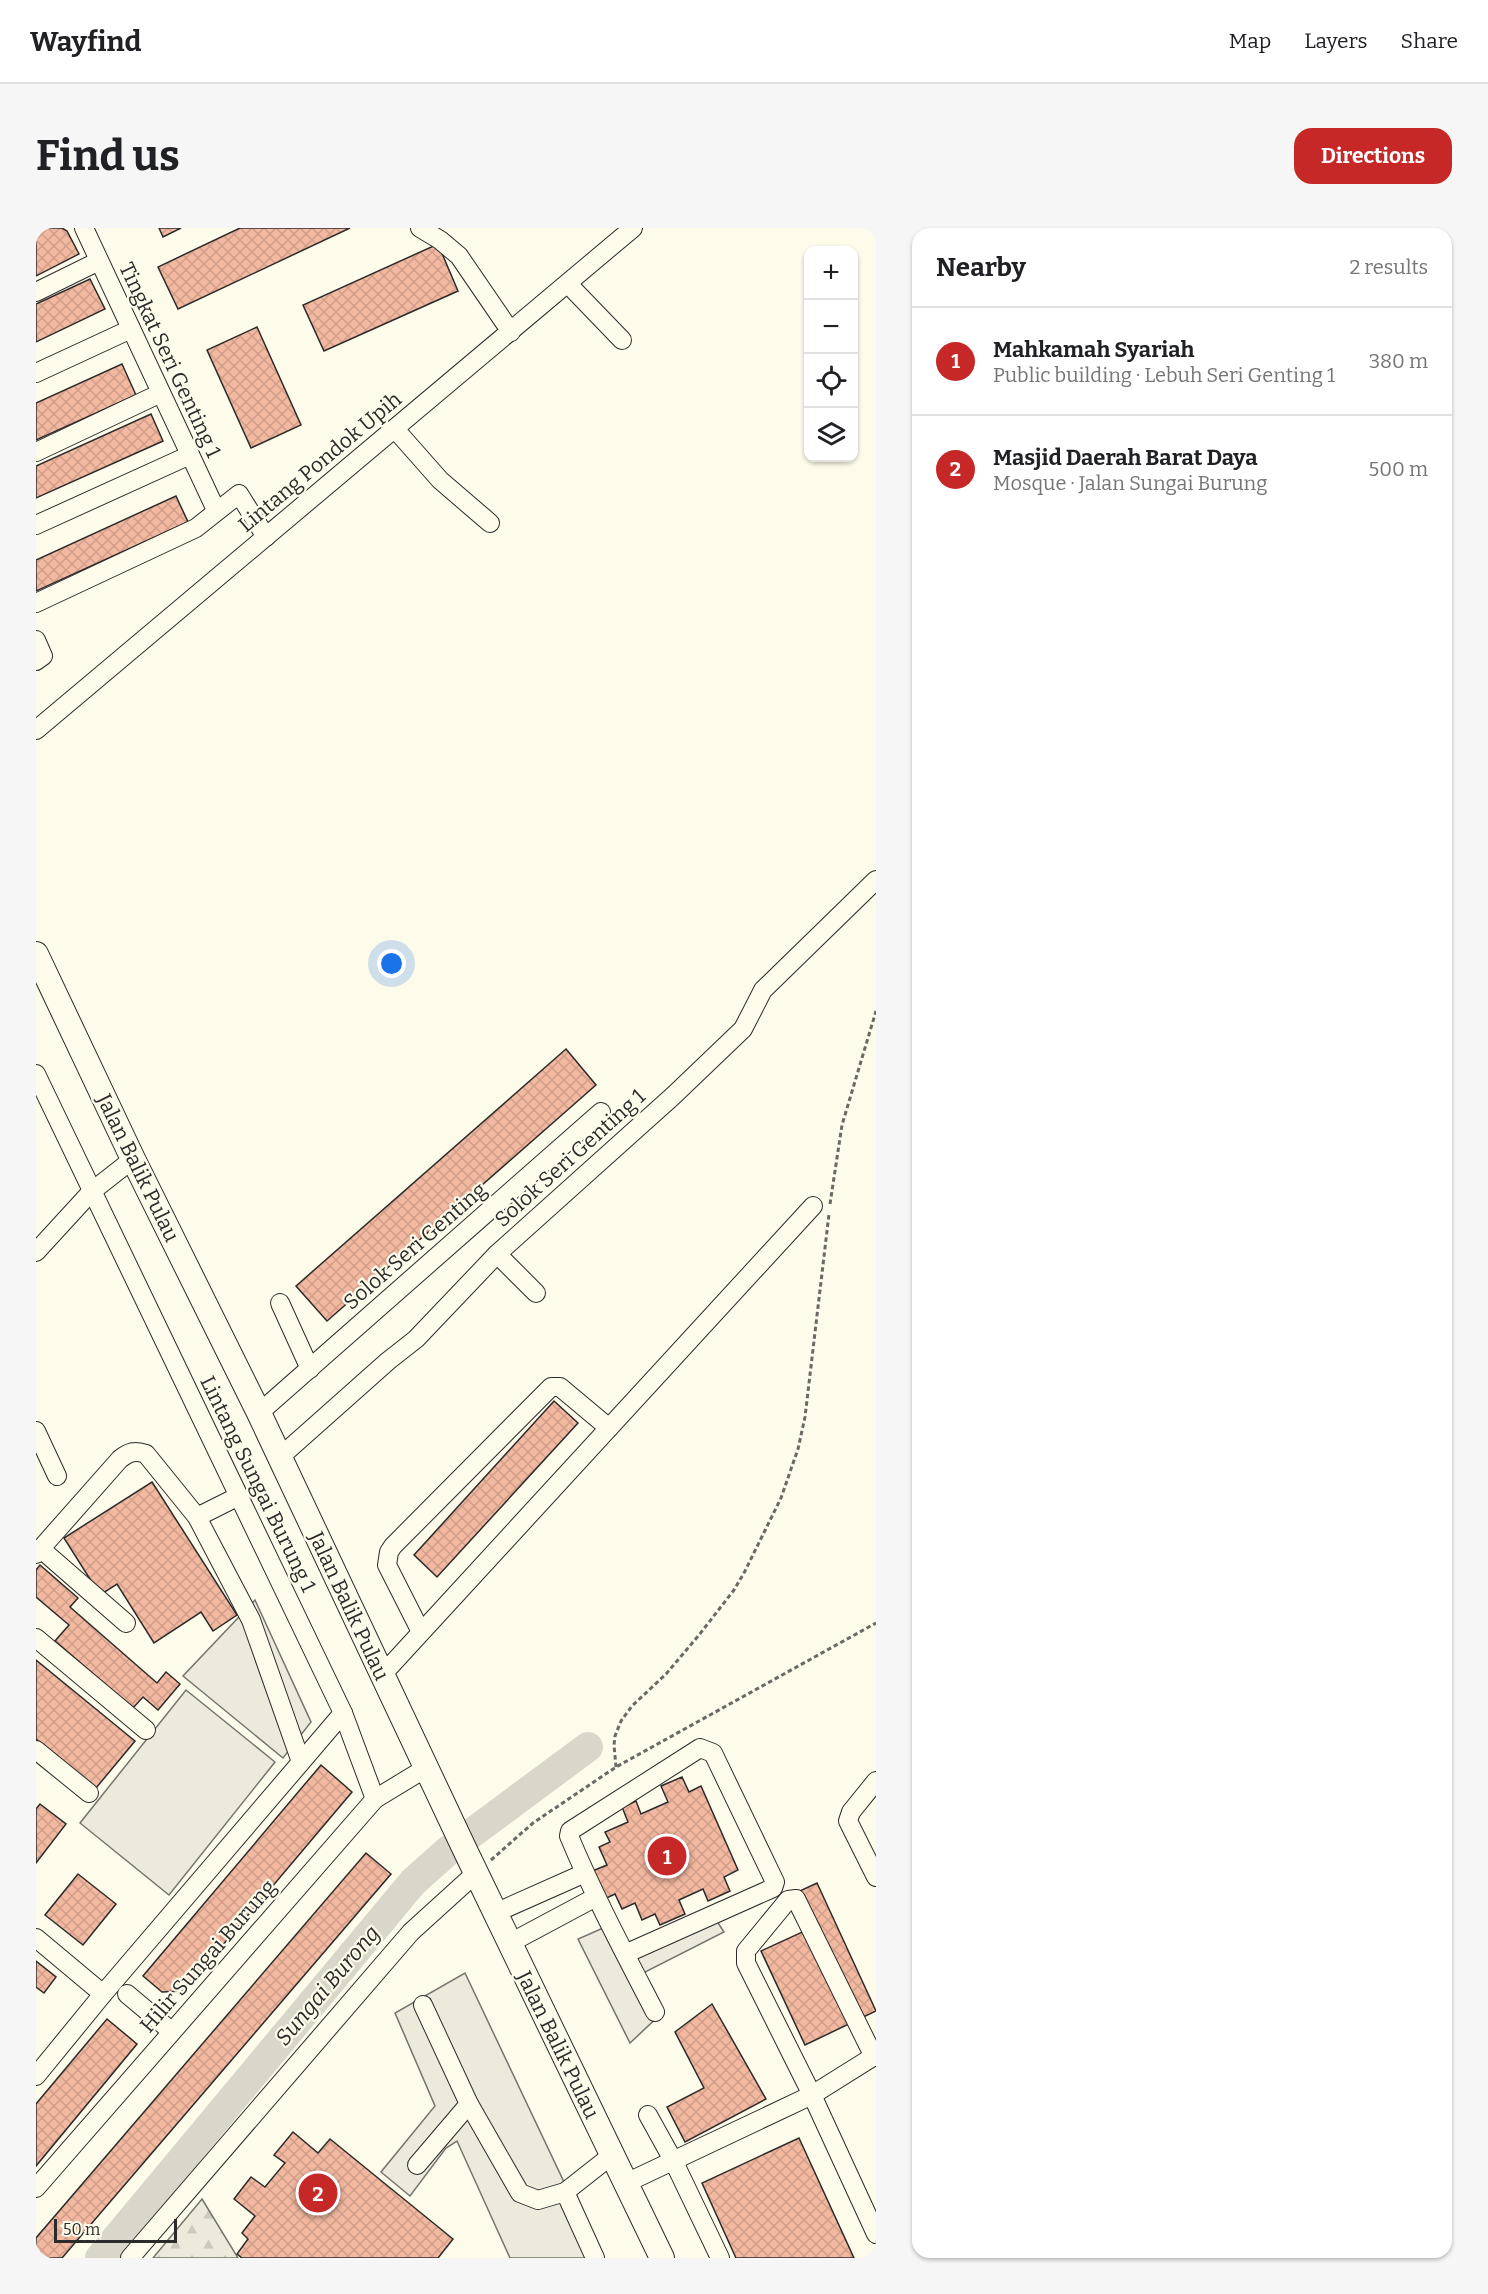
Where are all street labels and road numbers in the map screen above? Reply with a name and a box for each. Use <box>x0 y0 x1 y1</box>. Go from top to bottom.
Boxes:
street label: Tingkat Seri Genting 1 <box>113 258 227 462</box>
street label: Lintang Pondok Upih <box>233 386 407 538</box>
street label: Solok Seri Genting 1 <box>489 1083 651 1232</box>
street label: Jalan Balik Pulau <box>91 1089 185 1246</box>
street label: Solok Seri Genting <box>338 1177 492 1315</box>
street label: Lintang Sungai Burung 1 <box>194 1372 322 1597</box>
street label: Jalan Balik Pulau <box>303 1527 395 1685</box>
street label: Hilir Sungai Burung <box>134 1874 282 2038</box>
street label: Jalan Balik Pulau <box>511 1966 605 2123</box>

